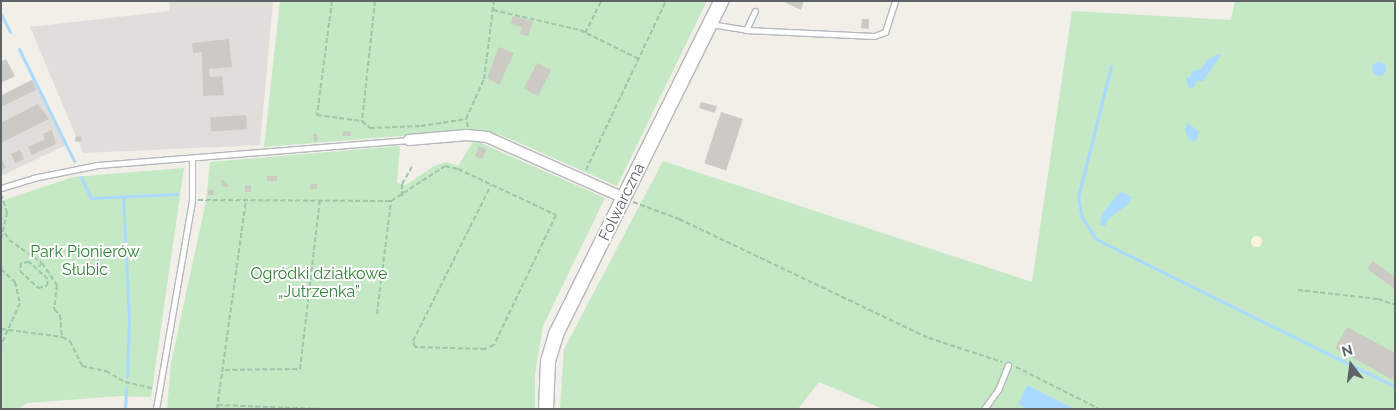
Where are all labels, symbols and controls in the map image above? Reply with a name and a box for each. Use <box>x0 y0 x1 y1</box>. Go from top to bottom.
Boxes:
street label: Folwarczna <box>595 160 649 244</box>
park label: Park Pionierów Słubic <box>30 242 140 280</box>
park label: Ogródki działkowe „Jutrzenka” <box>251 264 387 302</box>
north arrow <box>1326 340 1376 390</box>
text: N <box>1340 341 1354 360</box>

